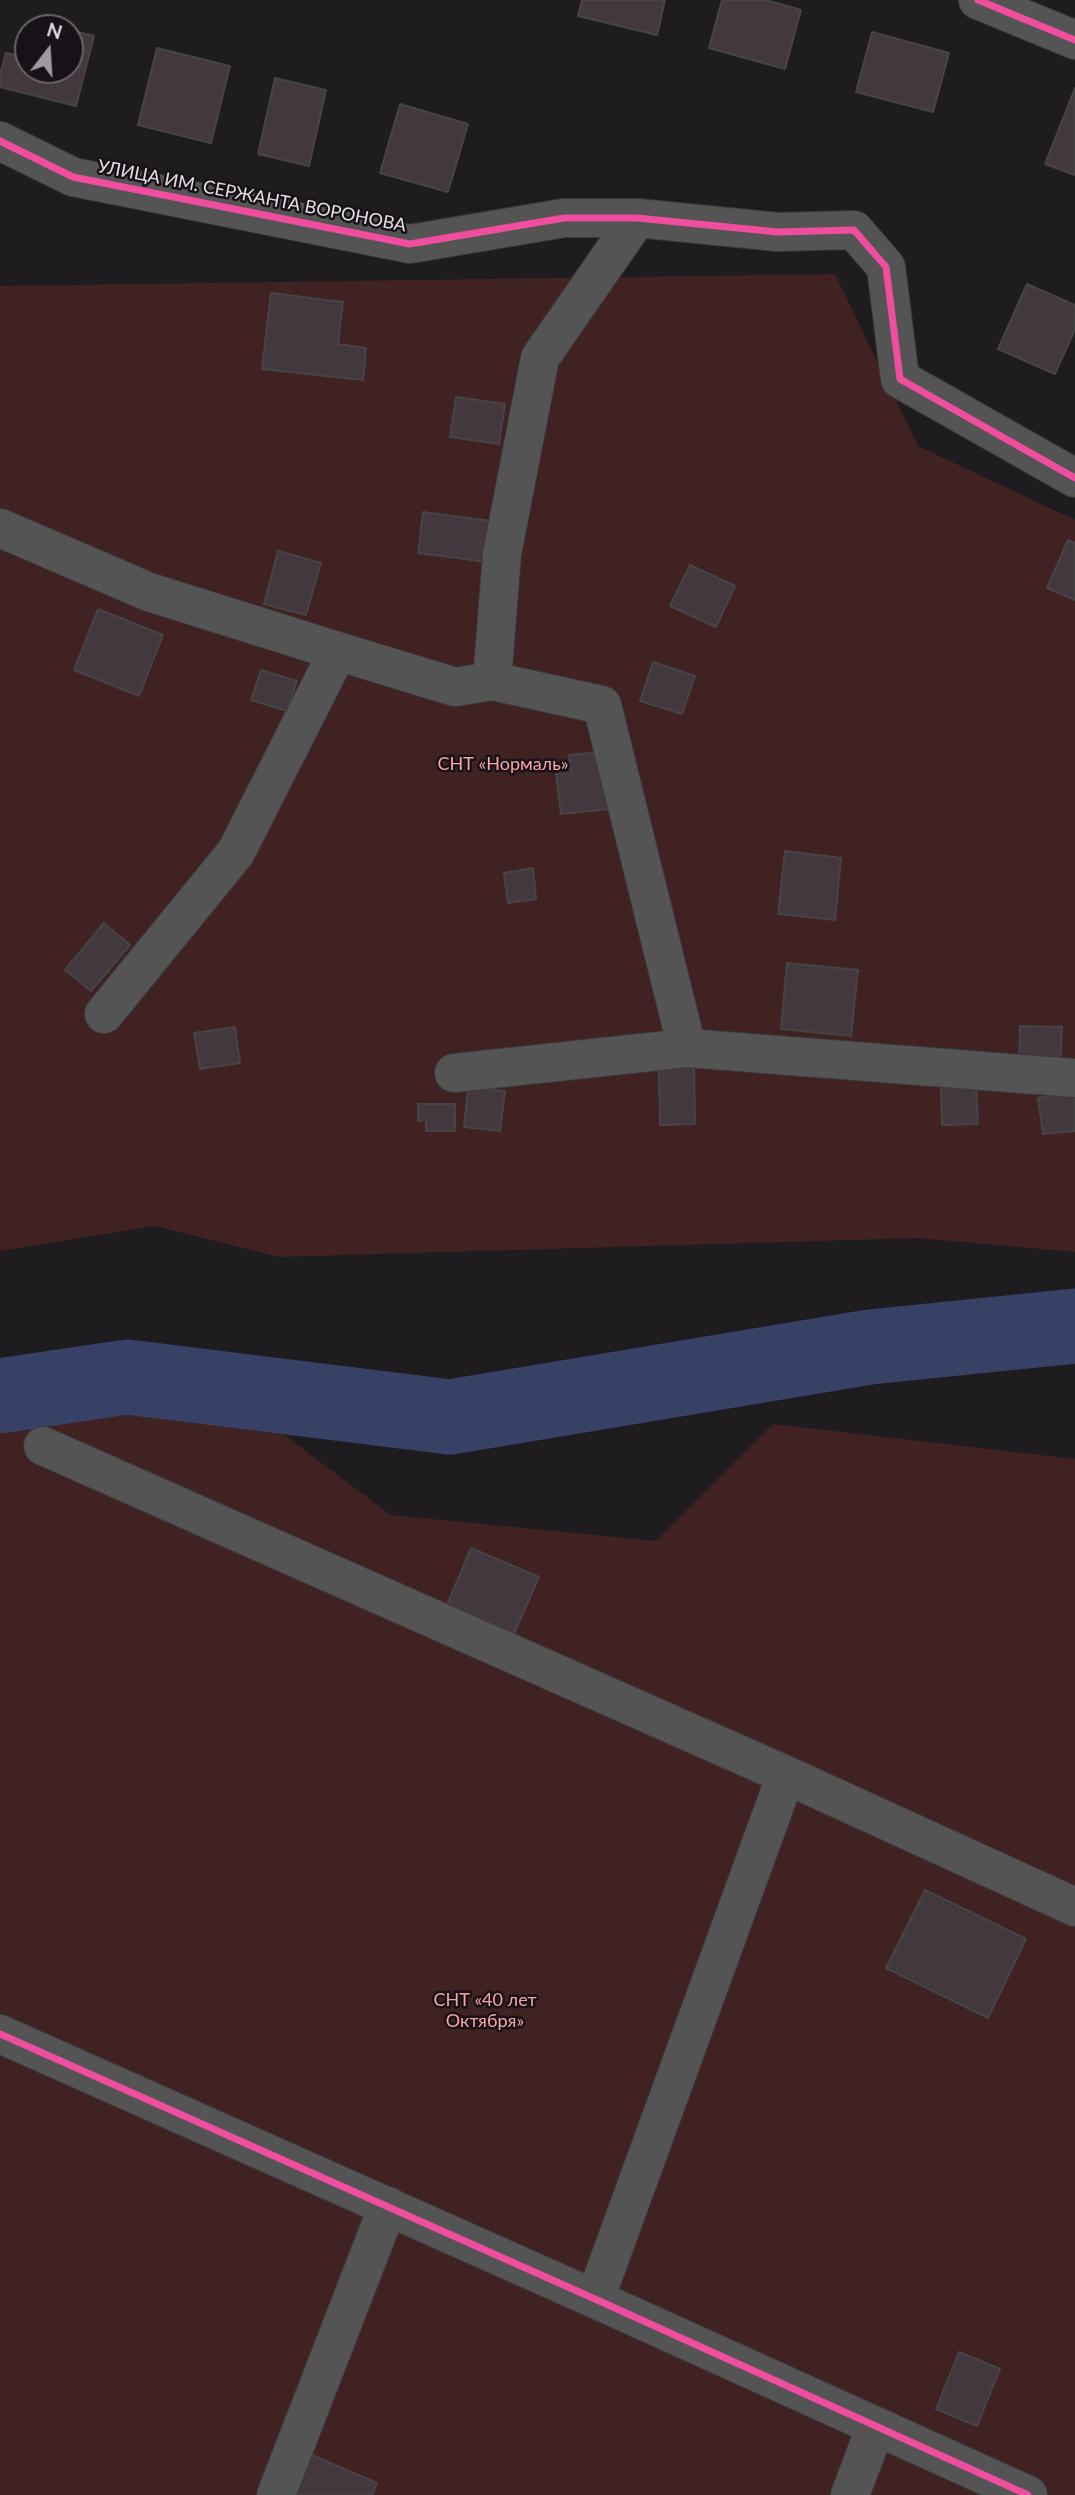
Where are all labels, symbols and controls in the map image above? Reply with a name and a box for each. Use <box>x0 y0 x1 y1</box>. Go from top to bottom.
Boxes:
north arrow <box>14 14 84 84</box>
text: N <box>44 17 65 43</box>
street label: УЛИЦА ИМ. СЕРЖАНТА ВОРОНОВА <box>96 155 408 237</box>
park label: СНТ «Нормаль» <box>437 753 569 775</box>
park label: СНТ «40 лет Октября» <box>433 1989 537 2032</box>

